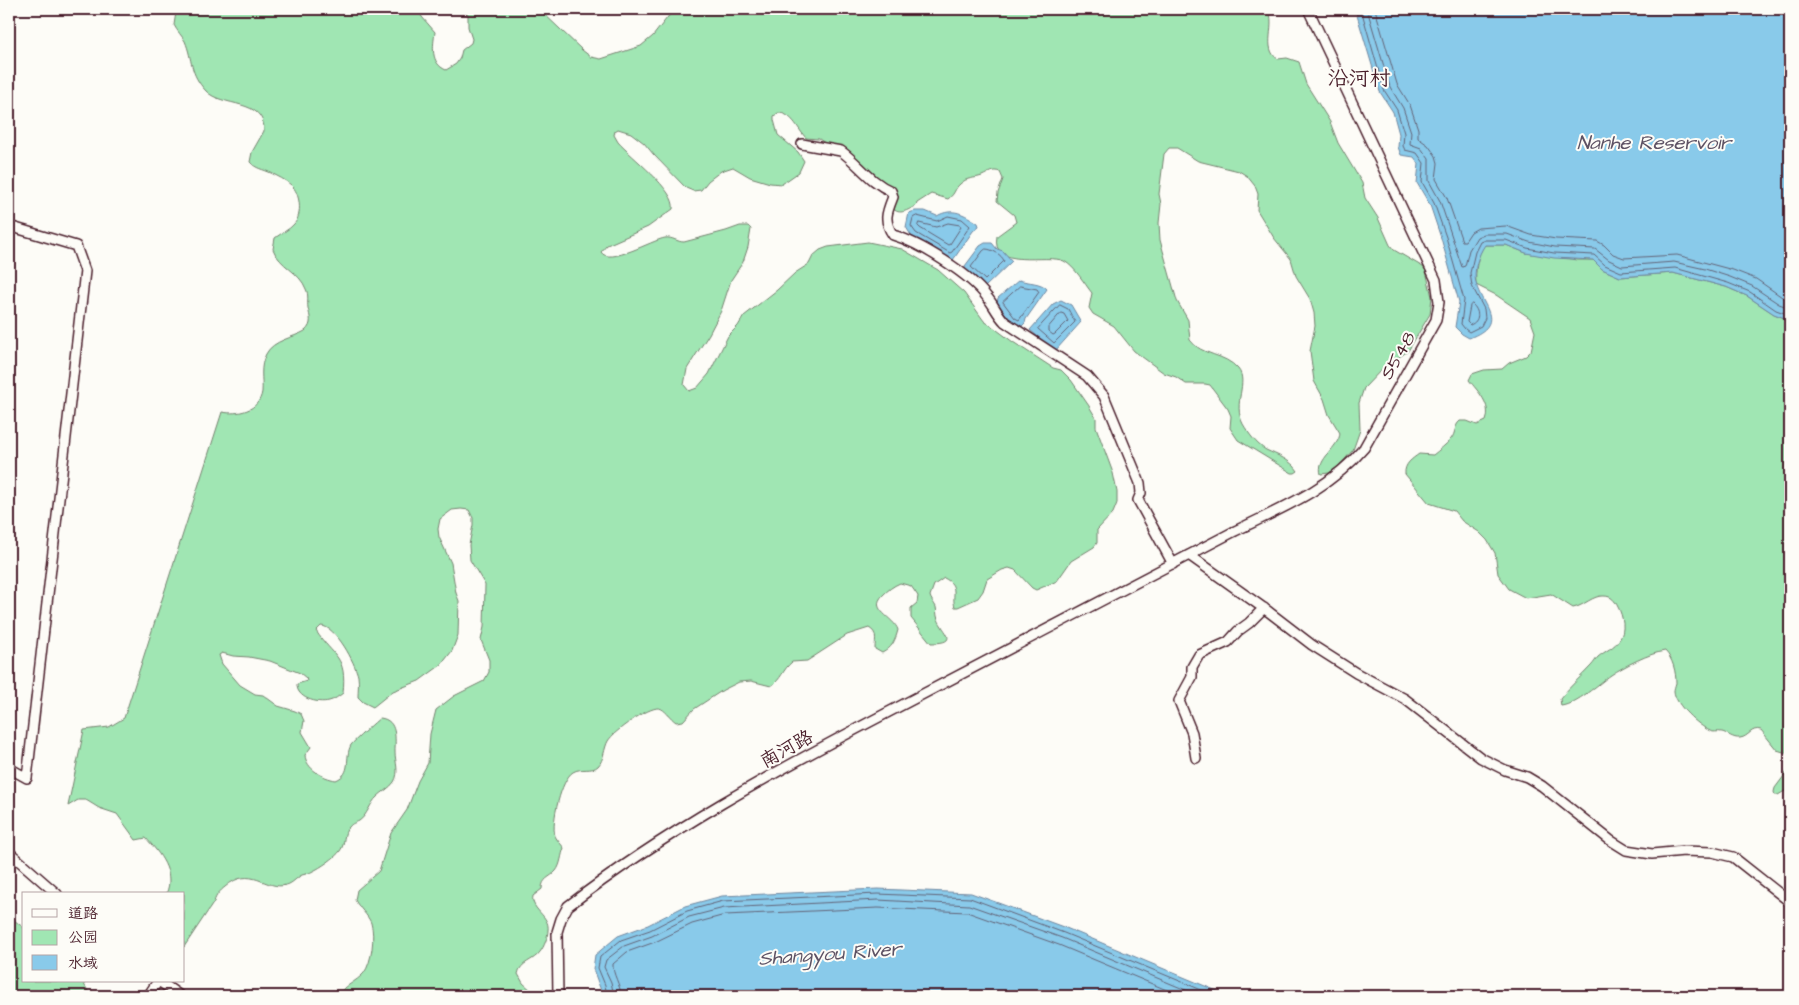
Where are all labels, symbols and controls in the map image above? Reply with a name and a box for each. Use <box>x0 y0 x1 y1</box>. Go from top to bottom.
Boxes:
district label: 沿河村 <box>1328 64 1391 93</box>
water label: Nanhe Reservoir <box>1577 129 1733 157</box>
street label: S548 <box>1374 327 1423 385</box>
street label: 南河路 <box>755 724 818 775</box>
legend <box>22 892 185 982</box>
text: 道路 <box>68 903 98 924</box>
text: 公园 <box>68 927 98 948</box>
water label: Shangyou River <box>758 935 904 974</box>
text: 水域 <box>68 953 98 974</box>

